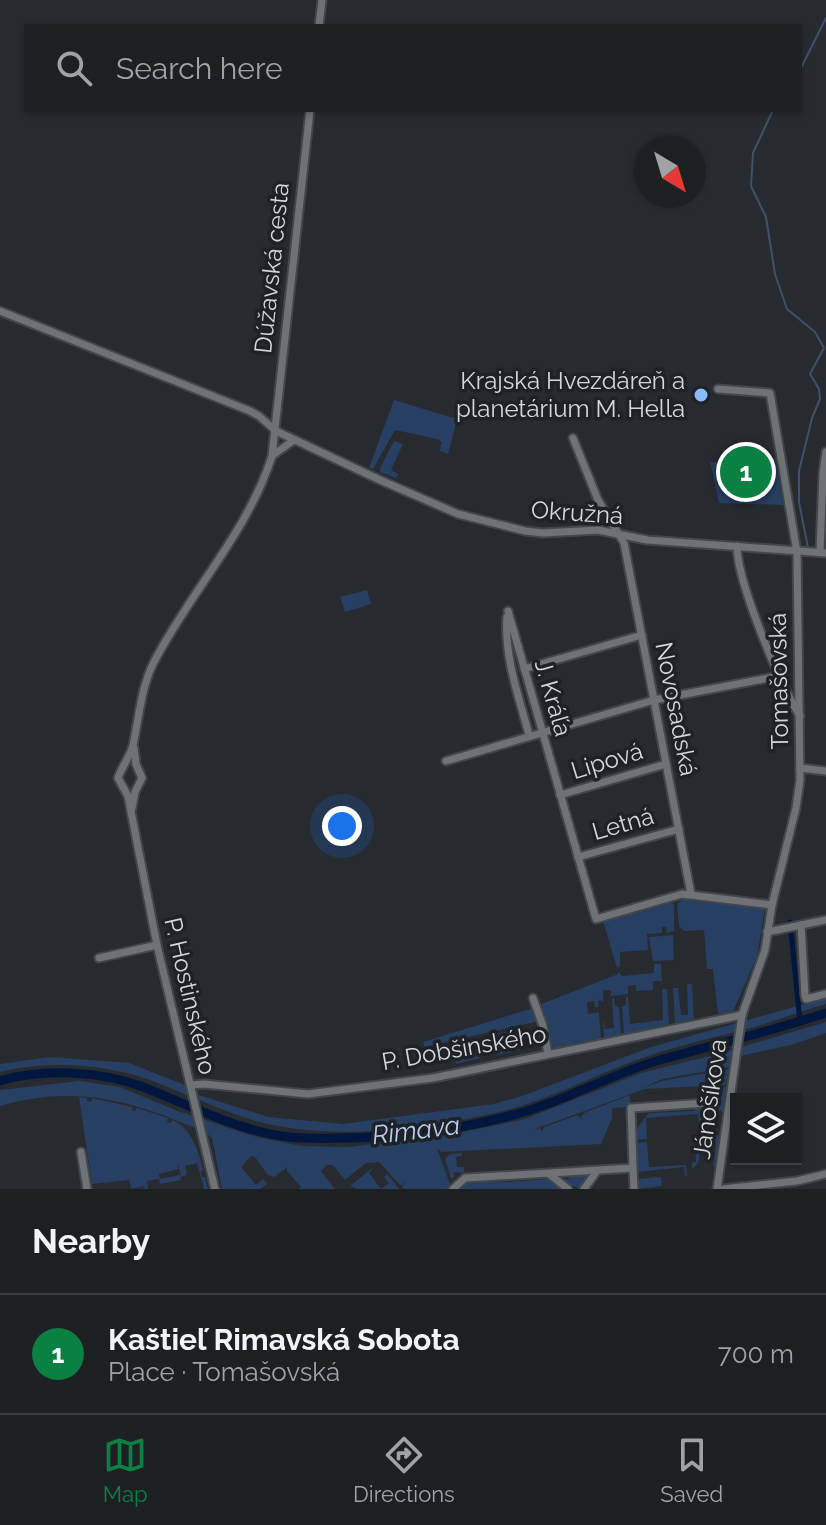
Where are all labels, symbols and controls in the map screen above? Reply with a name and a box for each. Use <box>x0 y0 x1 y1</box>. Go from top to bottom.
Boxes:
search box <box>24 24 802 112</box>
icon: search <box>52 46 96 90</box>
text: Search here <box>116 51 283 86</box>
north arrow <box>634 136 706 208</box>
street label: Dúžavská cesta <box>248 181 295 355</box>
place label: Krajská Hvezdáreň a planetárium M. Hella <box>456 366 685 423</box>
marker: Krajská Hvezdáreň a planetárium M. Hella <box>692 386 710 404</box>
pin: 1 <box>720 442 772 502</box>
street label: Okružná <box>530 495 624 530</box>
street label: Tomašovská <box>763 612 794 750</box>
street label: Novosadská <box>649 640 704 778</box>
street label: J. Kráľa <box>529 656 578 740</box>
street label: Lipová <box>568 736 646 785</box>
street label: Letná <box>589 801 657 846</box>
your location <box>322 806 362 846</box>
street label: P. Hostinského <box>158 915 223 1077</box>
street label: P. Dobšinského <box>379 1019 548 1076</box>
street label: Jánošíkova <box>687 1037 732 1161</box>
map controls <box>730 1093 802 1165</box>
button: layers <box>730 1093 802 1165</box>
water label: Rimava <box>370 1110 462 1150</box>
text: Nearby <box>32 1221 150 1261</box>
text: Kaštieľ Rimavská Sobota <box>108 1322 460 1357</box>
text: 1 <box>52 1339 64 1369</box>
text: 700 m <box>718 1339 794 1369</box>
text: Place · Tomašovská <box>108 1357 340 1387</box>
tab: Map <box>103 1433 148 1507</box>
tab: Directions <box>353 1433 455 1507</box>
tab: Saved <box>660 1433 723 1507</box>

